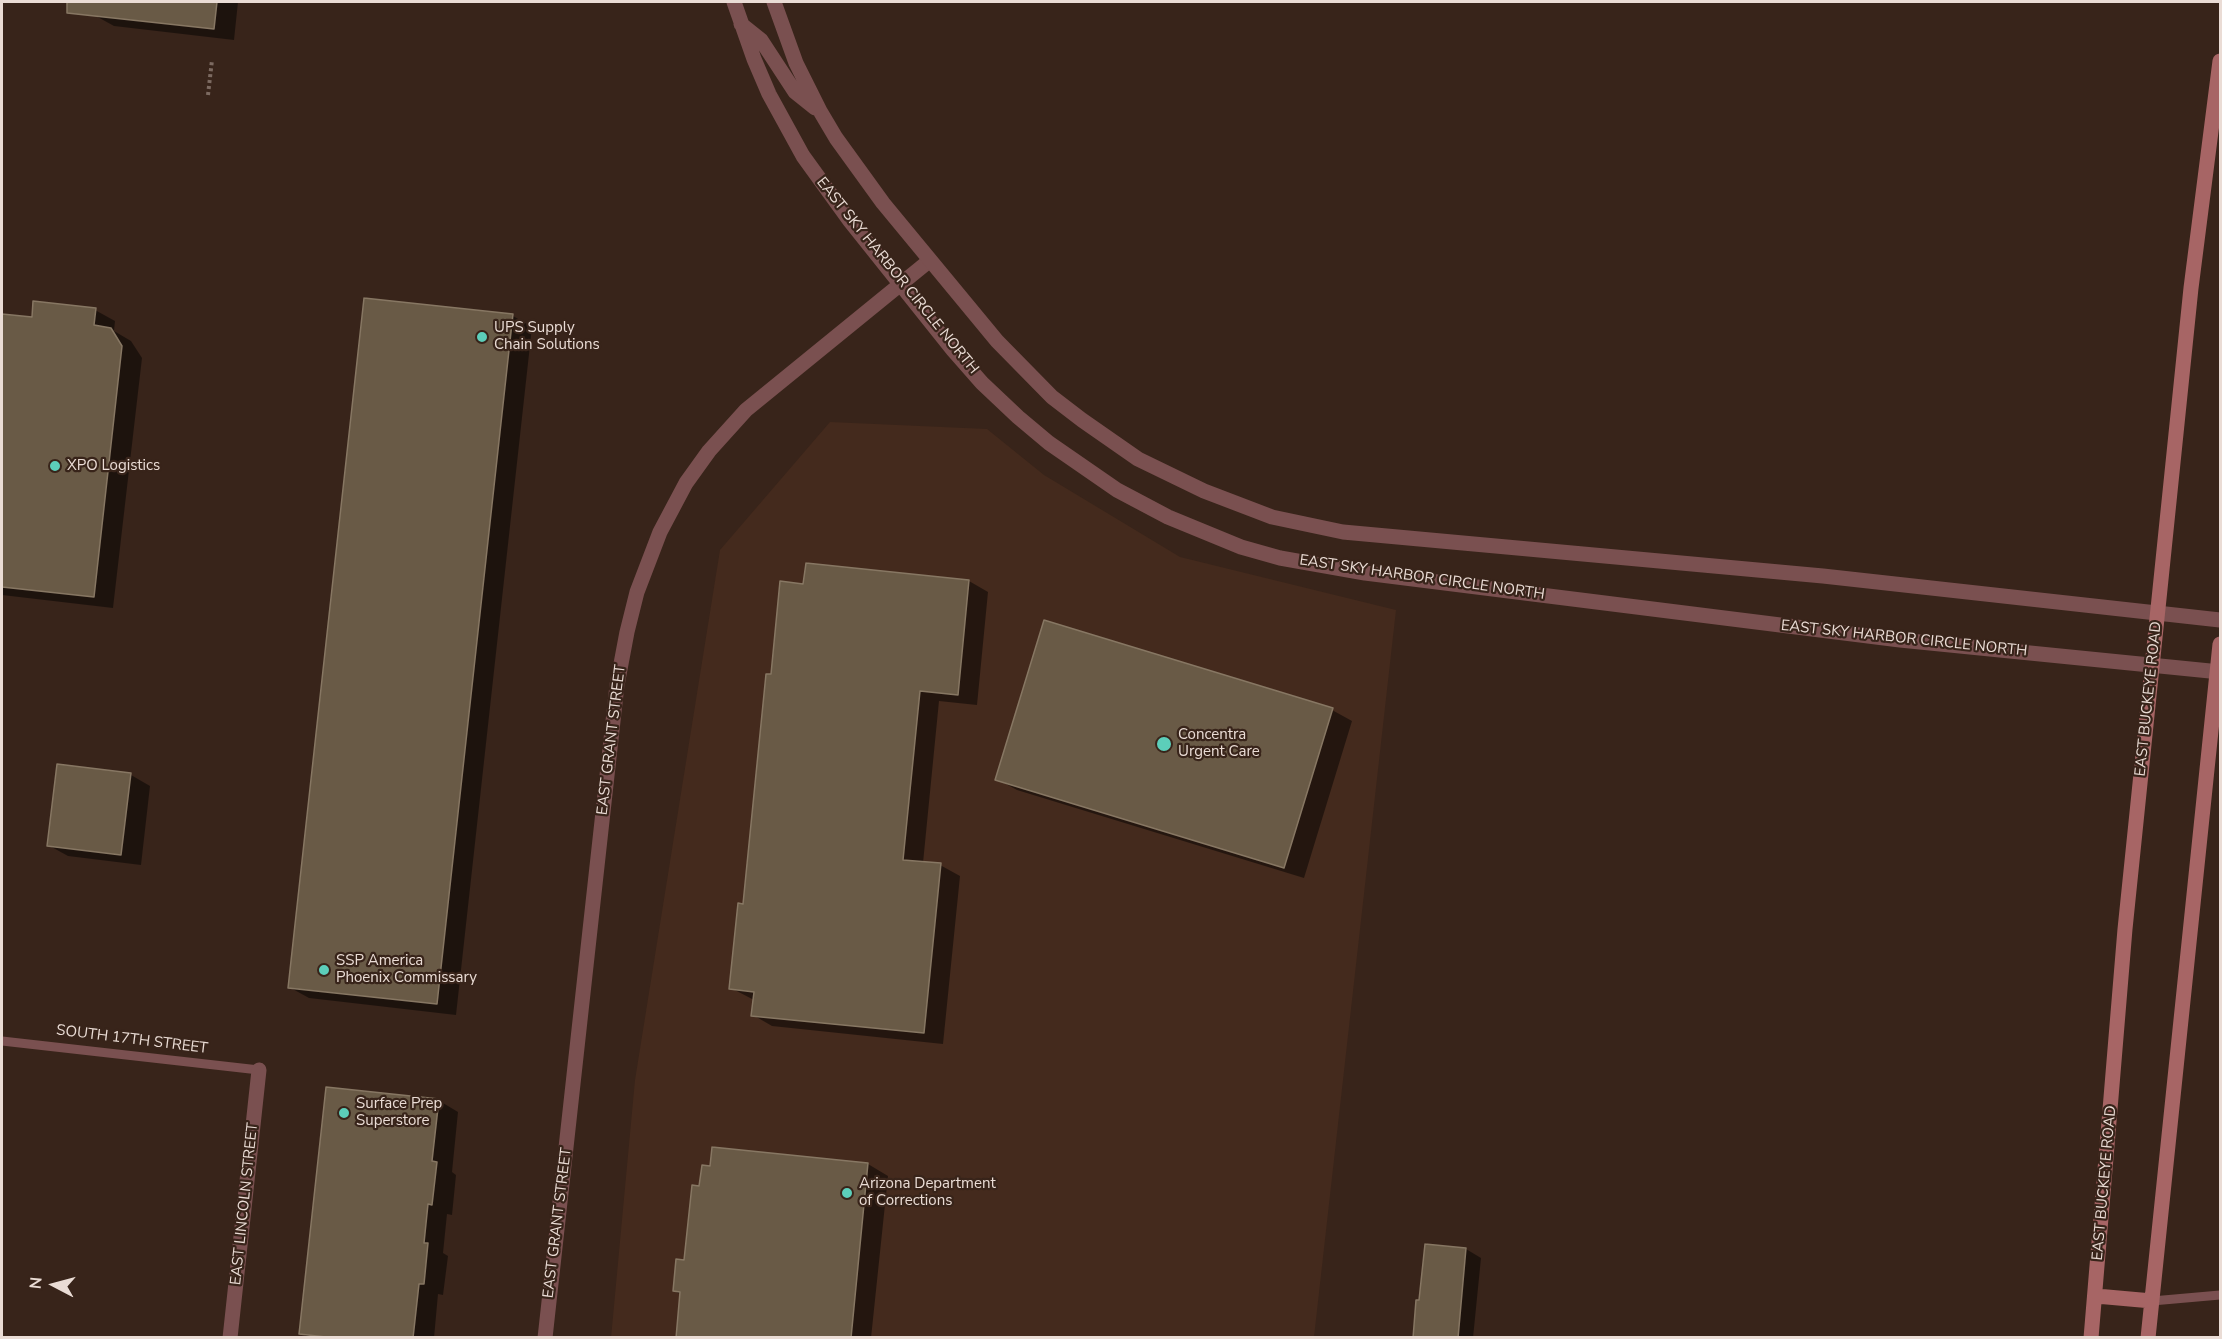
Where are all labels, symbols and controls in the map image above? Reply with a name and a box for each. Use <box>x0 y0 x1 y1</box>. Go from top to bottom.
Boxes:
street label: EAST SKY HARBOR CIRCLE NORTH <box>812 174 982 378</box>
place label: UPS Supply Chain Solutions <box>494 319 600 354</box>
marker: UPS Supply Chain Solutions <box>475 330 489 344</box>
place label: XPO Logistics <box>67 457 160 475</box>
marker: XPO Logistics <box>48 459 62 473</box>
street label: EAST SKY HARBOR CIRCLE NORTH <box>1298 552 1546 604</box>
street label: EAST SKY HARBOR CIRCLE NORTH <box>1780 617 2028 661</box>
street label: EAST BUCKEYE ROAD <box>2132 621 2166 777</box>
street label: EAST GRANT STREET <box>594 664 630 816</box>
place label: Concentra Urgent Care <box>1178 726 1260 761</box>
marker: Concentra Urgent Care <box>1155 735 1173 753</box>
place label: SSP America Phoenix Commissary <box>336 952 477 987</box>
marker: SSP America Phoenix Commissary <box>317 963 331 977</box>
street label: SOUTH 17TH STREET <box>55 1022 209 1058</box>
place label: Surface Prep Superstore <box>356 1095 442 1130</box>
street label: EAST BUCKEYE ROAD <box>2089 1105 2121 1261</box>
marker: Surface Prep Superstore <box>337 1106 351 1120</box>
street label: EAST LINCOLN STREET <box>228 1122 262 1286</box>
street label: EAST GRANT STREET <box>540 1147 576 1299</box>
place label: Arizona Department of Corrections <box>859 1175 996 1210</box>
marker: Arizona Department of Corrections <box>840 1186 854 1200</box>
north arrow <box>24 1255 84 1315</box>
text: N <box>25 1276 48 1290</box>

